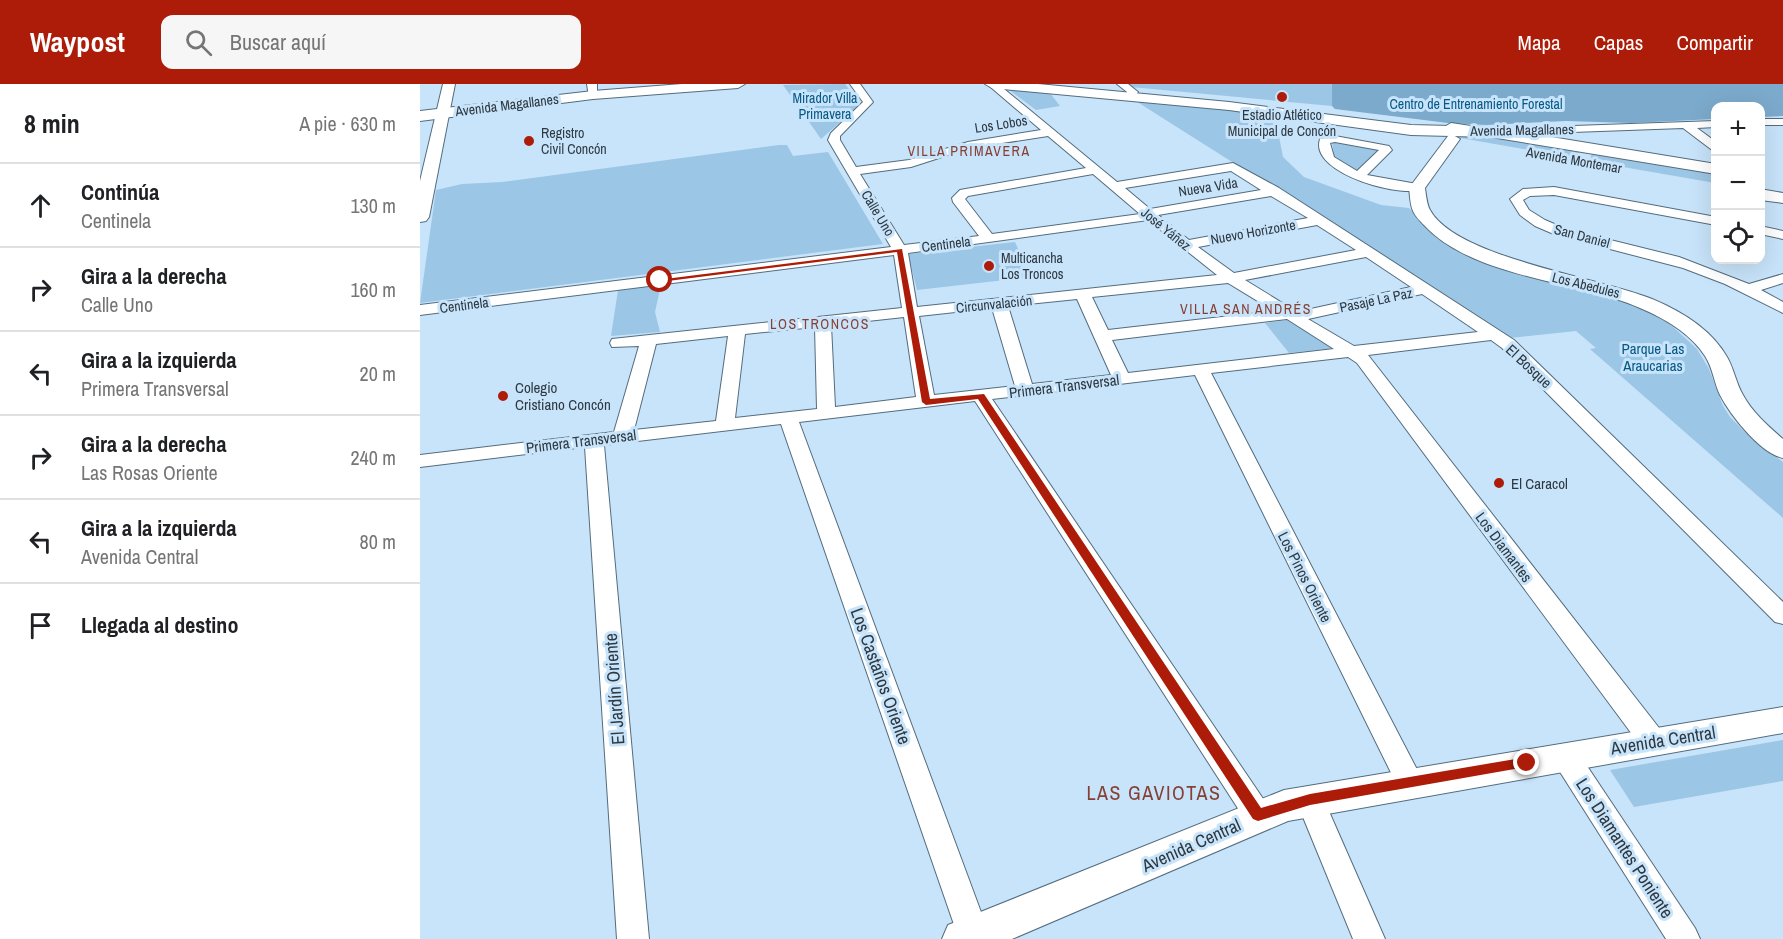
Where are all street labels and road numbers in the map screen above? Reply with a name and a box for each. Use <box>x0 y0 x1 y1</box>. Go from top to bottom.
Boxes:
street label: Avenida Magallanes <box>453 90 560 120</box>
street label: Los Lobos <box>973 111 1029 137</box>
street label: Avenida Magallanes <box>1469 120 1574 140</box>
street label: Avenida Montemar <box>1524 143 1623 177</box>
street label: Nueva Vida <box>1177 173 1240 201</box>
street label: Calle Uno <box>857 187 899 239</box>
street label: José Yáñez <box>1137 203 1195 255</box>
street label: Nuevo Horizonte <box>1209 216 1297 248</box>
street label: San Daniel <box>1552 220 1612 252</box>
street label: Centinela <box>921 232 972 256</box>
street label: Los Abedules <box>1550 268 1622 302</box>
street label: Pasaje La Paz <box>1338 283 1414 317</box>
street label: Circunvalación <box>955 291 1033 317</box>
street label: Centinela <box>439 293 490 317</box>
street label: El Bosque <box>1501 339 1557 393</box>
street label: Primera Transversal <box>1008 369 1120 403</box>
street label: Primera Transversal <box>525 424 637 458</box>
street label: Los Diamantes <box>1471 508 1537 586</box>
street label: Los Pinos Oriente <box>1273 528 1337 626</box>
street label: Los Castaños Oriente <box>845 604 917 748</box>
street label: El Jardín Oriente <box>598 632 630 746</box>
street label: Avenida Central <box>1608 719 1717 761</box>
street label: Los Diamantes Poniente <box>1570 773 1680 923</box>
street label: Avenida Central <box>1137 812 1244 878</box>

